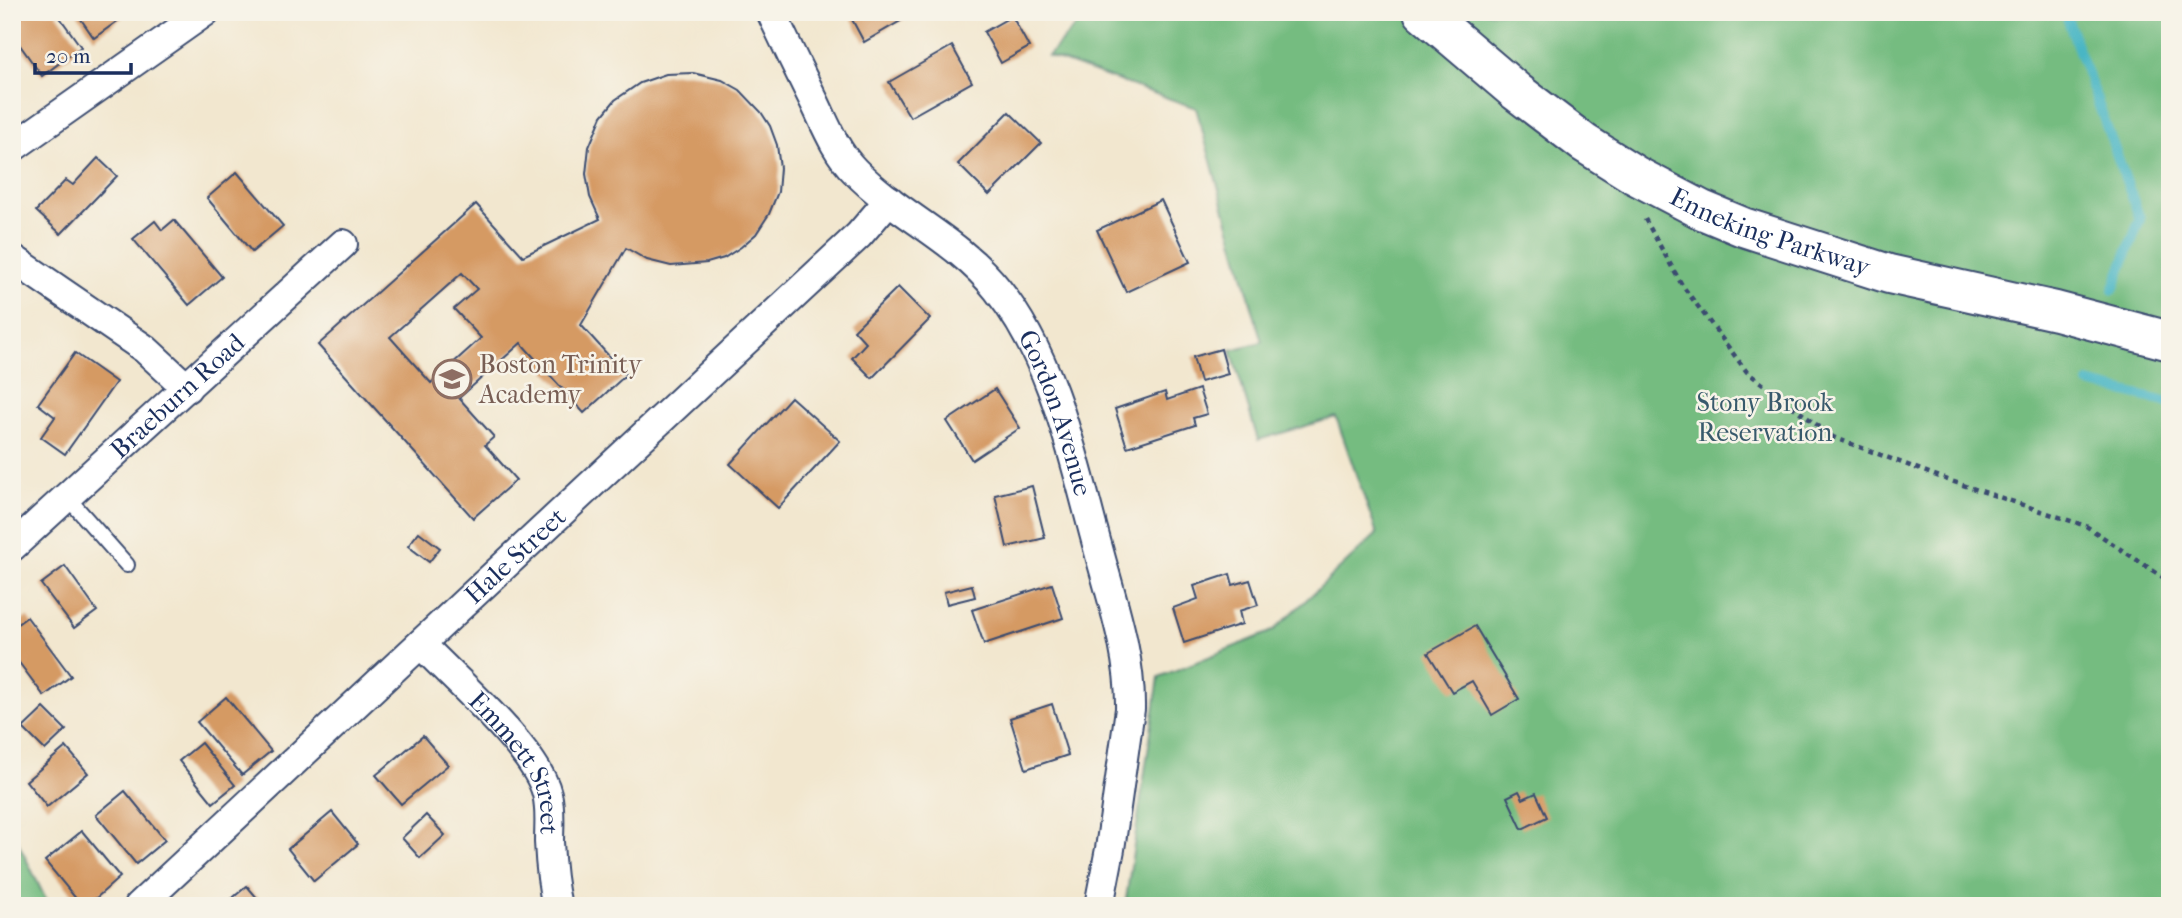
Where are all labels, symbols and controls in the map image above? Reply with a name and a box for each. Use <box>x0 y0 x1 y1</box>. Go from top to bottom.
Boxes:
scale bar <box>35 32 131 76</box>
text: 20 m <box>46 44 91 68</box>
street label: Enneking Parkway <box>1665 181 1875 283</box>
street label: Gordon Avenue <box>1012 325 1099 499</box>
street label: Braeburn Road <box>104 326 251 465</box>
place label: Boston Trinity Academy <box>478 349 643 410</box>
school or university icon: Boston Trinity Academy <box>431 358 473 400</box>
park label: Stony Brook Reservation <box>1697 387 1834 448</box>
street label: Hale Street <box>458 501 572 610</box>
street label: Emmett Street <box>462 685 565 836</box>

